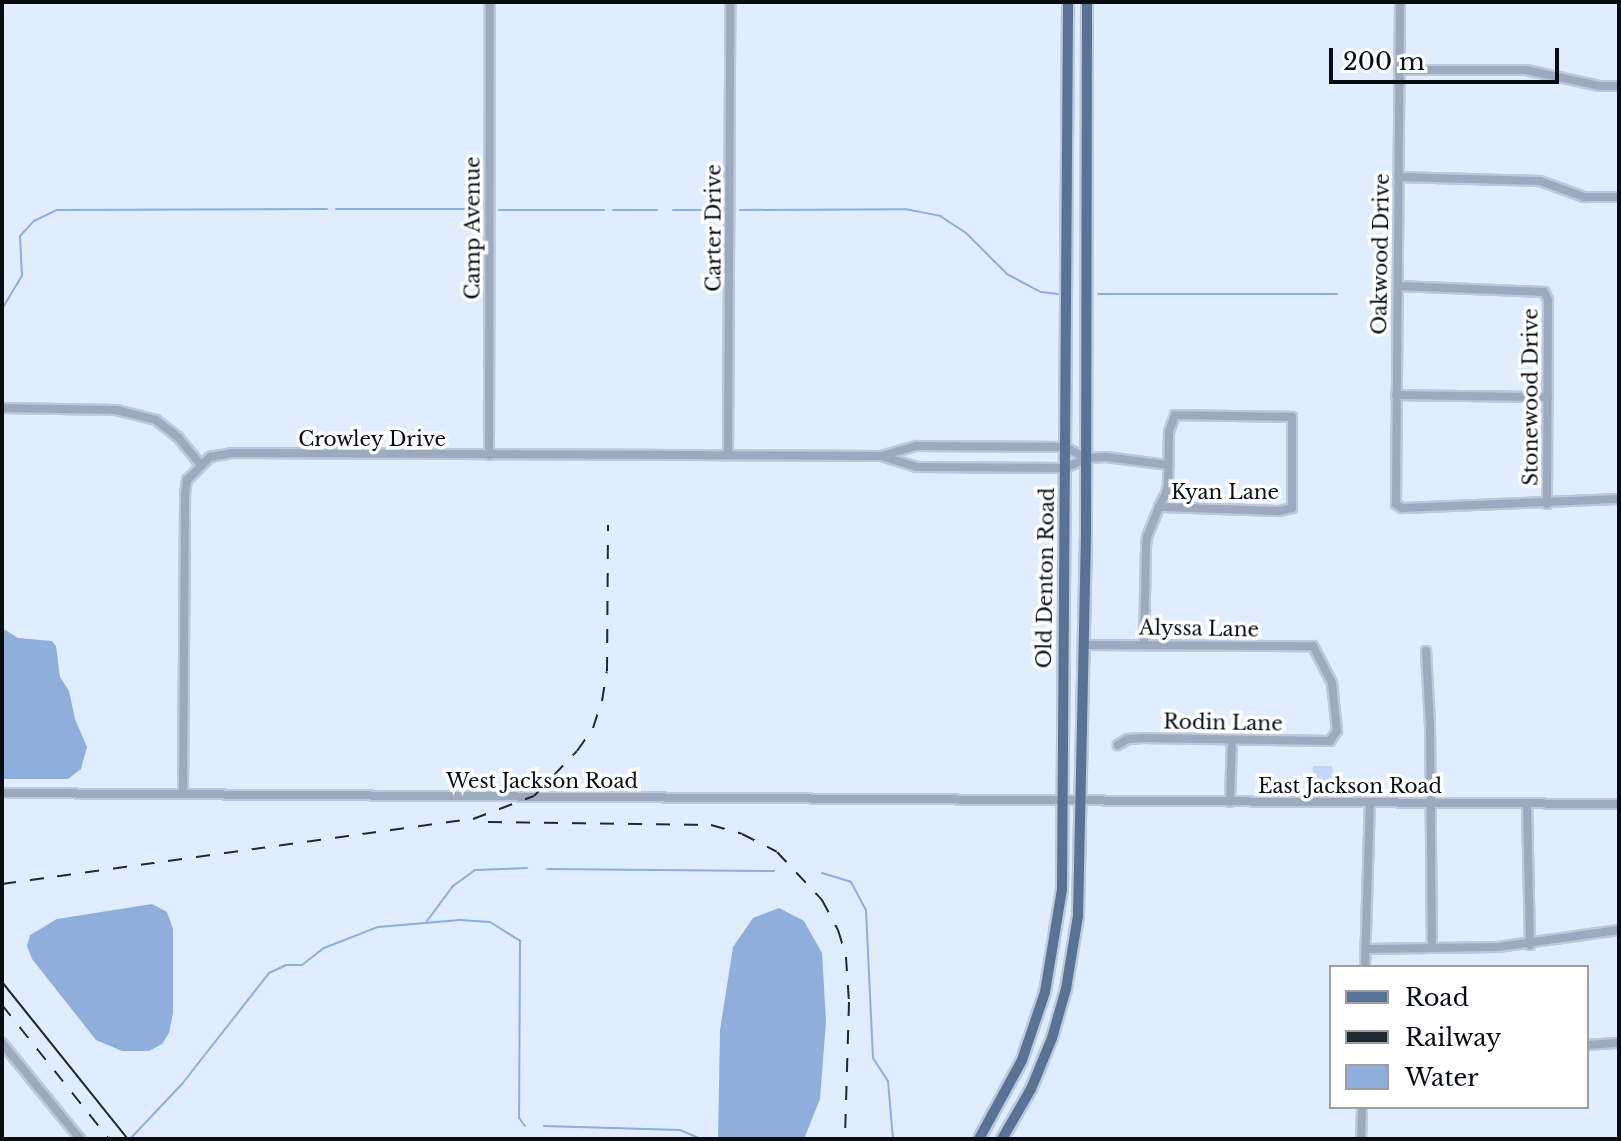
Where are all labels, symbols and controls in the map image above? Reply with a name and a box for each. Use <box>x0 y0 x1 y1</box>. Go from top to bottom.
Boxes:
scale bar <box>1333 32 1563 82</box>
text: 200 m <box>1343 47 1425 76</box>
street label: Camp Avenue <box>461 156 485 300</box>
street label: Carter Drive <box>702 164 726 292</box>
street label: Oakwood Drive <box>1368 173 1394 335</box>
street label: Stonewood Drive <box>1519 308 1543 486</box>
street label: Crowley Drive <box>298 427 446 451</box>
street label: Kyan Lane <box>1171 480 1279 504</box>
street label: Old Denton Road <box>1032 487 1060 669</box>
street label: Alyssa Lane <box>1139 616 1259 642</box>
street label: Rodin Lane <box>1163 710 1283 736</box>
street label: West Jackson Road <box>446 769 638 793</box>
street label: East Jackson Road <box>1258 774 1442 798</box>
legend <box>1329 965 1589 1109</box>
text: Road <box>1405 983 1469 1012</box>
text: Railway <box>1405 1023 1501 1052</box>
text: Water <box>1405 1063 1479 1092</box>

